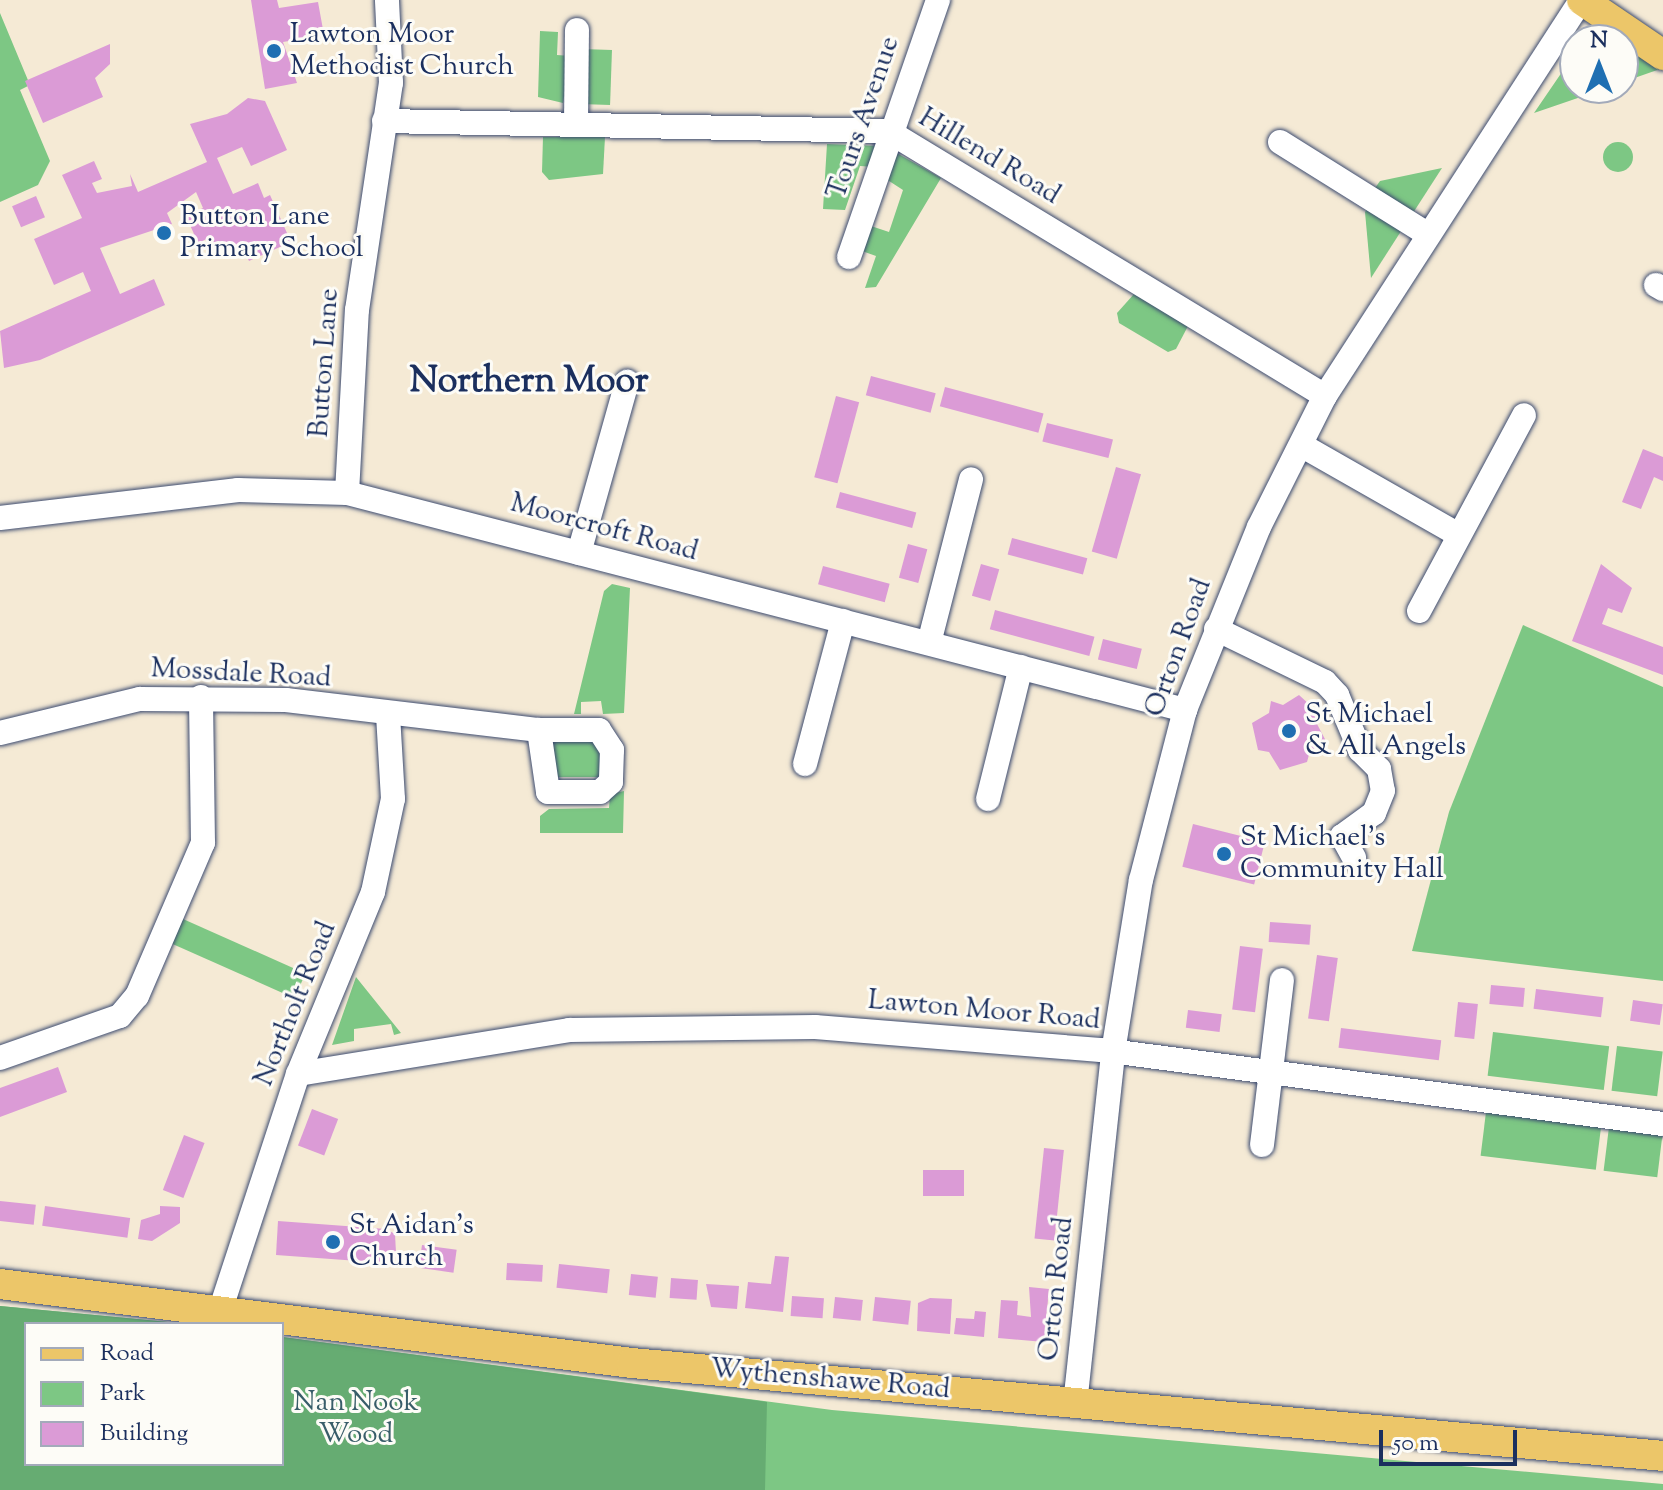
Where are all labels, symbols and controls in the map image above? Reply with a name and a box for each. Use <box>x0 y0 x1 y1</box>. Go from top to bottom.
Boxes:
place label: Lawton Moor Methodist Church <box>290 18 514 84</box>
north arrow <box>1559 24 1639 104</box>
text: N <box>1590 26 1608 58</box>
street label: Tours Avenue <box>820 32 908 204</box>
marker: Lawton Moor Methodist Church <box>265 42 283 60</box>
street label: Hillend Road <box>912 102 1066 212</box>
place label: Button Lane Primary School <box>180 200 364 266</box>
marker: Button Lane Primary School <box>155 224 173 242</box>
street label: Button Lane <box>303 287 347 439</box>
district label: Northern Moor <box>409 361 649 405</box>
street label: Moorcroft Road <box>506 487 702 569</box>
street label: Orton Road <box>1138 574 1220 722</box>
street label: Mossdale Road <box>150 652 332 696</box>
place label: St Michael & All Angels <box>1305 698 1466 764</box>
marker: St Michael & All Angels <box>1280 722 1298 740</box>
place label: St Michael's Community Hall <box>1240 821 1444 887</box>
marker: St Michael's Community Hall <box>1215 845 1233 863</box>
street label: Northolt Road <box>248 917 344 1091</box>
street label: Lawton Moor Road <box>866 984 1102 1038</box>
place label: St Aidan's Church <box>349 1209 474 1275</box>
street label: Orton Road <box>1033 1215 1081 1363</box>
marker: St Aidan's Church <box>324 1233 342 1251</box>
legend <box>24 1322 284 1466</box>
text: Road <box>100 1337 154 1371</box>
street label: Wythenshawe Road <box>709 1353 951 1407</box>
text: Park <box>100 1377 146 1411</box>
park label: Nan Nook Wood <box>293 1386 419 1452</box>
scale bar <box>1383 1414 1521 1464</box>
text: Building <box>100 1417 188 1451</box>
text: 50 m <box>1393 1427 1439 1461</box>

